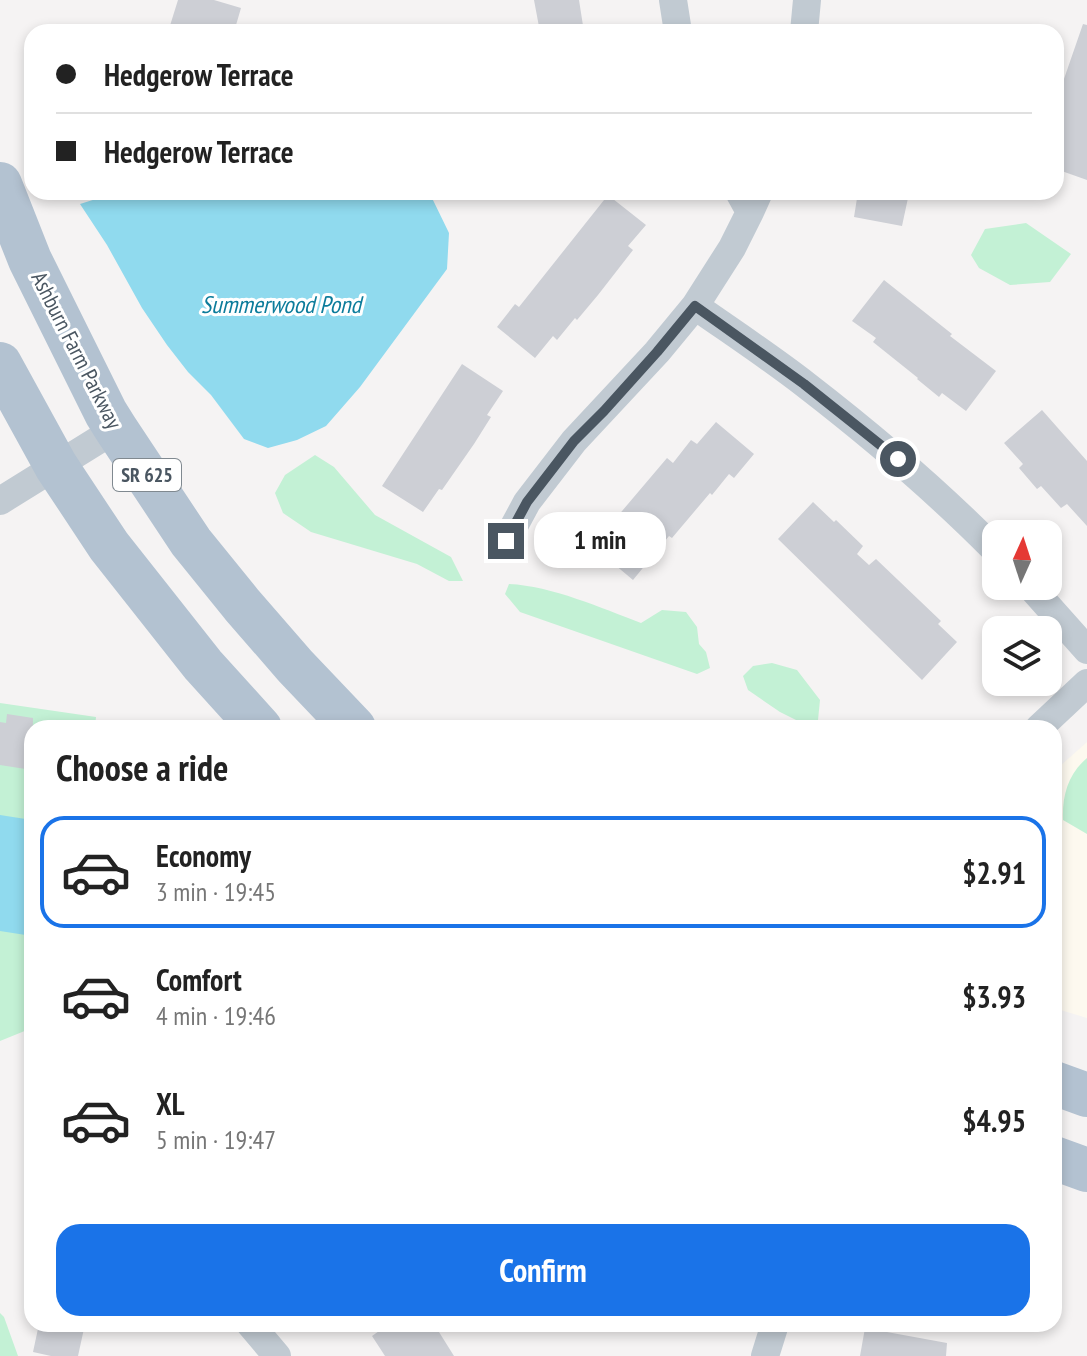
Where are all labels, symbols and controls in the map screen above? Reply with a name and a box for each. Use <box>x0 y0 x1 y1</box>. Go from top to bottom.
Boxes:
text: Hedgerow Terrace <box>104 55 294 94</box>
text: Hedgerow Terrace <box>104 132 294 171</box>
street label: Ashburn Farm Parkway <box>25 267 129 434</box>
water label: Summerwood Pond <box>201 289 365 320</box>
route start <box>880 441 916 477</box>
road number: SR 625 <box>113 459 181 491</box>
callout: 1 min <box>534 513 666 569</box>
north arrow <box>982 520 1062 600</box>
map controls <box>982 520 1062 696</box>
route end <box>488 523 524 559</box>
text: 1 min <box>574 523 626 556</box>
button: layers <box>982 616 1062 696</box>
text: Choose a ride <box>56 744 228 791</box>
icon: car <box>60 836 132 908</box>
text: Economy <box>156 836 251 875</box>
text: $2.91 <box>962 853 1026 892</box>
text: 3 min · 19:45 <box>156 875 276 908</box>
icon: car <box>60 960 132 1032</box>
text: Comfort <box>156 960 242 999</box>
text: $3.93 <box>962 977 1026 1016</box>
text: 4 min · 19:46 <box>156 999 276 1032</box>
icon: car <box>60 1084 132 1156</box>
text: XL <box>156 1084 185 1123</box>
text: $4.95 <box>962 1101 1026 1140</box>
text: 5 min · 19:47 <box>156 1123 276 1156</box>
button: Confirm <box>56 1224 1030 1316</box>

